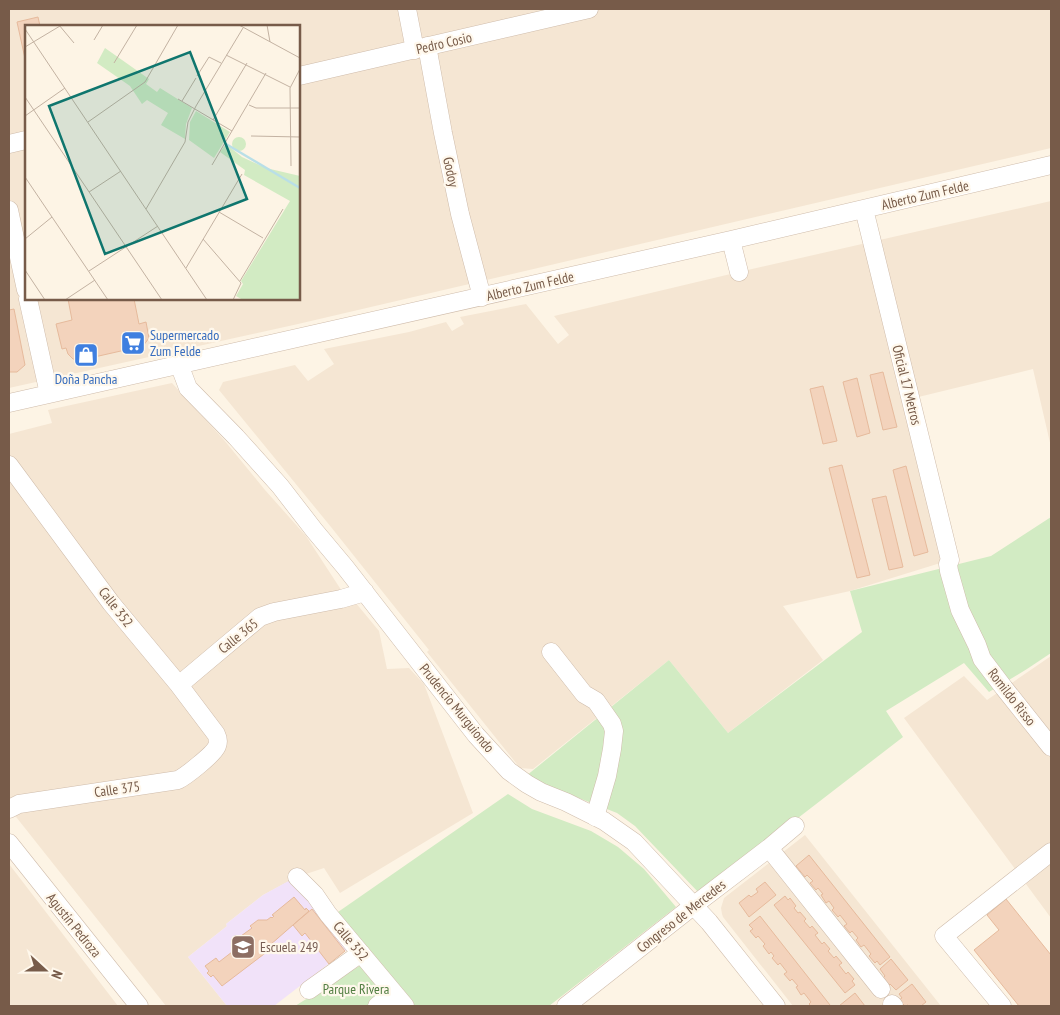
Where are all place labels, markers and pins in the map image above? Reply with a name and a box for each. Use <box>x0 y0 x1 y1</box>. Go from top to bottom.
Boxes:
place label: Supermercado Zum Felde <box>150 326 219 360</box>
supermarket icon: Supermercado Zum Felde <box>120 330 146 356</box>
shop icon: Doña Pancha <box>73 342 99 368</box>
place label: Doña Pancha <box>55 370 117 388</box>
school or university icon: Escuela 249 <box>230 934 256 960</box>
place label: Escuela 249 <box>260 938 318 956</box>

